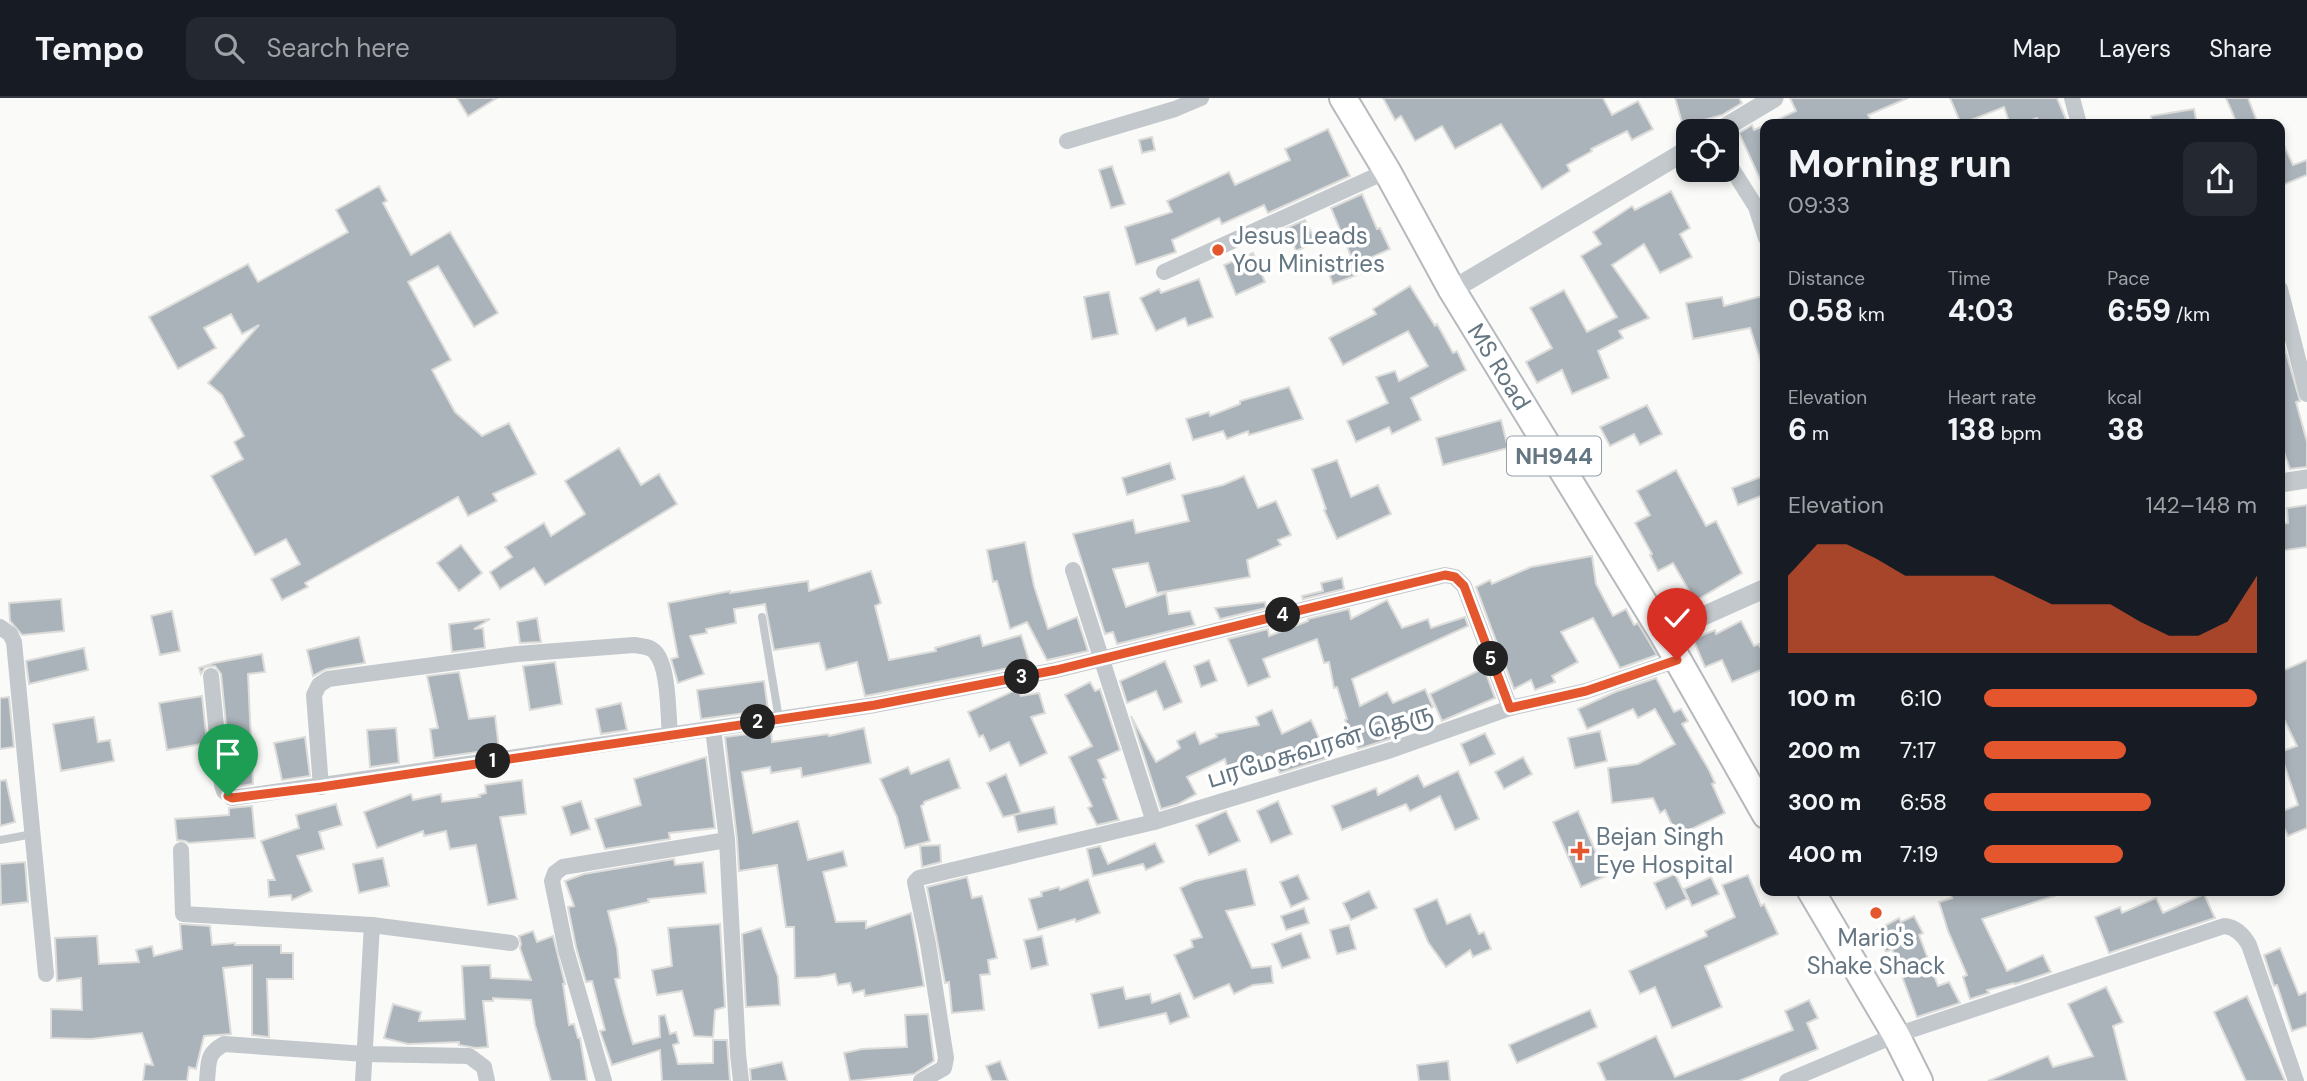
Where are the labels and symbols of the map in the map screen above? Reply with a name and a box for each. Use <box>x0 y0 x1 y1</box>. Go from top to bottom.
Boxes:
place label: Jesus Leads You Ministries <box>1232 220 1385 279</box>
marker: Jesus Leads You Ministries <box>1210 242 1226 258</box>
street label: MS Road <box>1461 318 1538 416</box>
road number: NH944 <box>1507 436 1601 476</box>
pin <box>1647 588 1707 660</box>
pin: 4 <box>1266 598 1300 632</box>
pin: 5 <box>1474 642 1508 676</box>
pin: 3 <box>1004 660 1040 694</box>
street label: பரமேசுவரன் தெரு <box>1203 696 1437 796</box>
pin: 2 <box>740 704 776 740</box>
pin <box>198 724 258 796</box>
pin: 1 <box>476 744 510 778</box>
place label: Bejan Singh Eye Hospital <box>1596 821 1733 880</box>
marker: Bejan Singh Eye Hospital <box>1570 841 1590 861</box>
marker: Mario's Shake Shack <box>1868 905 1884 921</box>
place label: Mario's Shake Shack <box>1807 922 1945 981</box>

